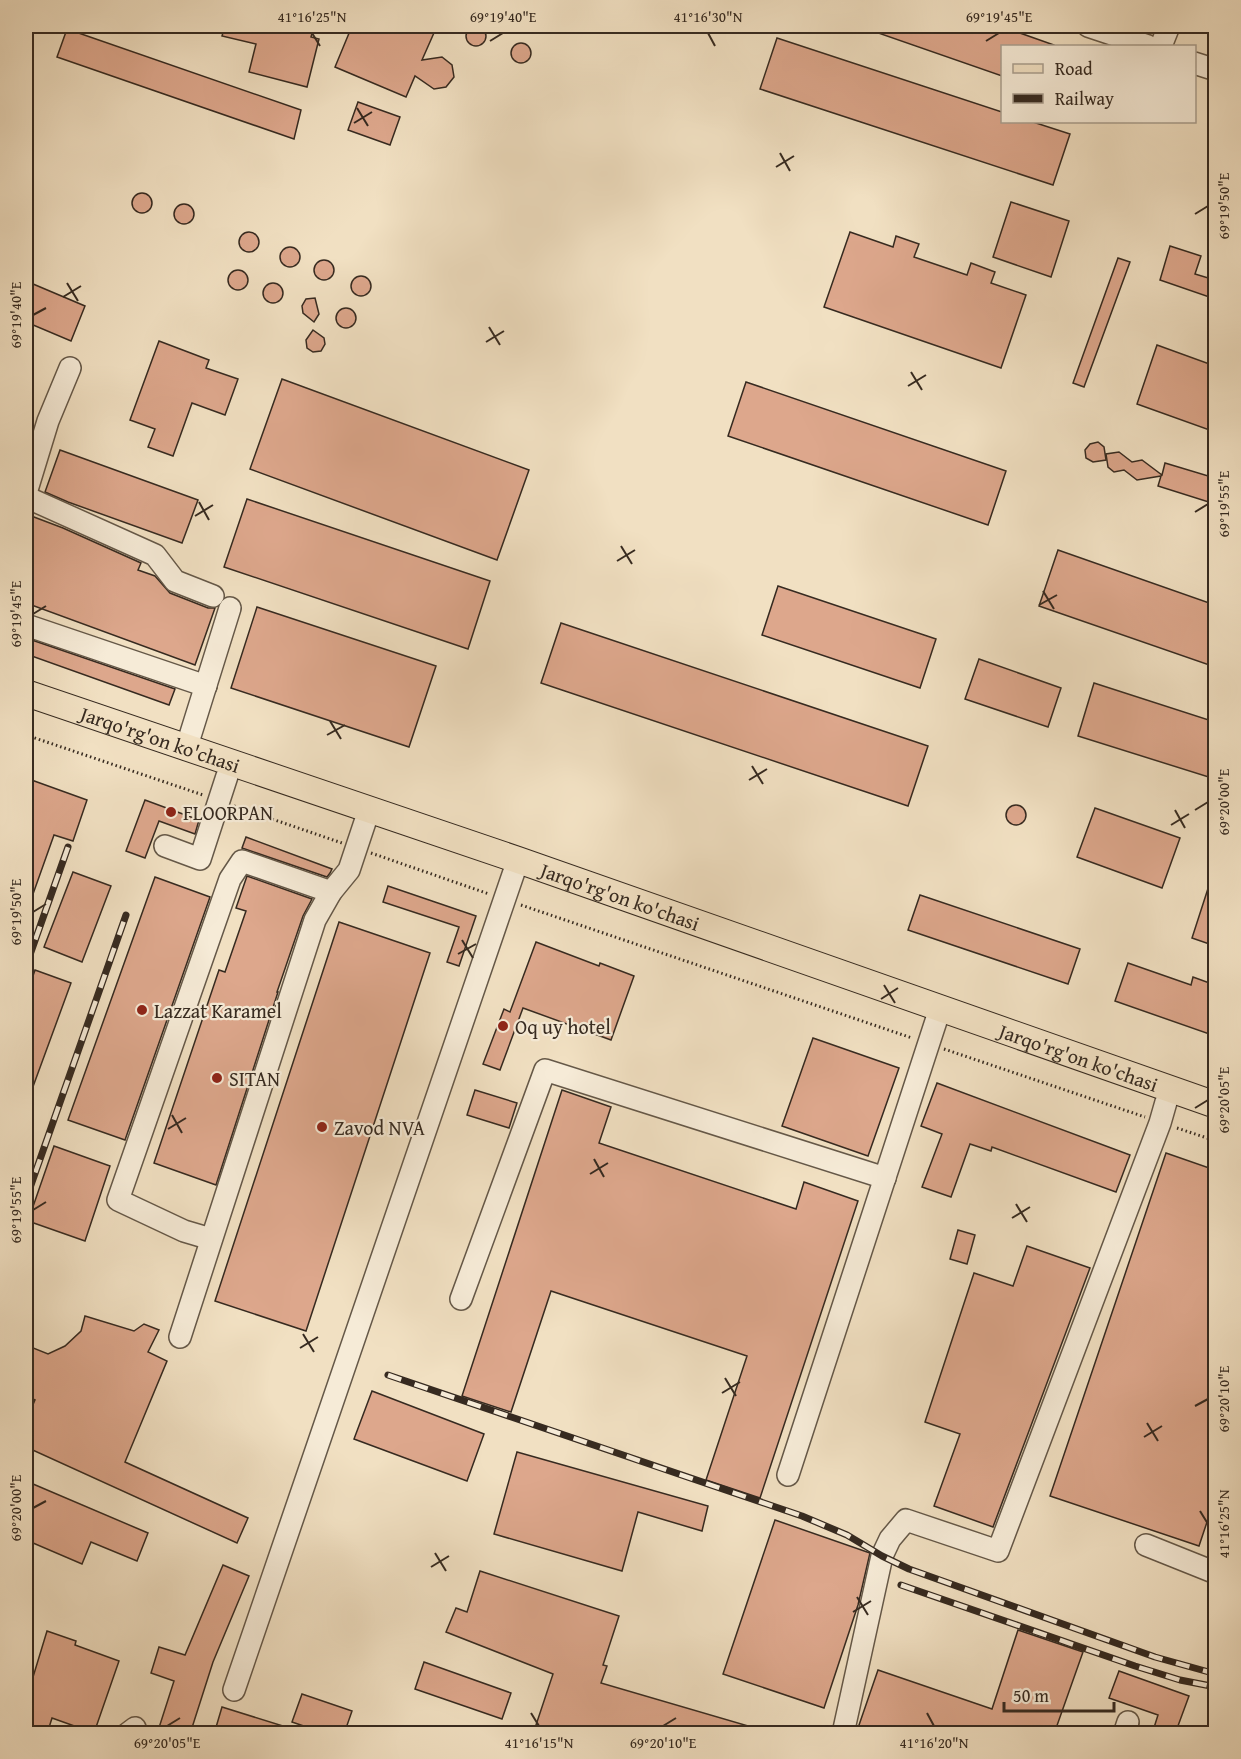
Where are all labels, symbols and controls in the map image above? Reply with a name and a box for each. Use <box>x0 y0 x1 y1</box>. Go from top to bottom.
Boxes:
text: 41°16'25"N <box>278 6 347 27</box>
text: 69°19'40"E <box>470 6 537 27</box>
text: 41°16'30"N <box>674 6 743 27</box>
text: 69°19'45"E <box>966 6 1033 27</box>
legend <box>1001 45 1196 123</box>
text: Road <box>1055 55 1093 82</box>
text: Railway <box>1055 85 1114 112</box>
text: 69°19'50"E <box>1213 172 1234 239</box>
text: 69°19'40"E <box>5 281 26 348</box>
text: 69°19'55"E <box>1213 470 1234 537</box>
text: 69°19'45"E <box>5 580 26 647</box>
street label: Jarqo'rg'on ko'chasi <box>74 697 244 779</box>
text: 69°20'00"E <box>1213 768 1234 835</box>
place label: FLOORPAN <box>183 798 273 827</box>
marker: FLOORPAN <box>164 805 178 819</box>
street label: Jarqo'rg'on ko'chasi <box>534 854 704 937</box>
text: 69°19'50"E <box>5 878 26 945</box>
place label: Lazzat Karamel <box>154 996 282 1025</box>
marker: Lazzat Karamel <box>135 1003 149 1017</box>
place label: Oq uy hotel <box>515 1012 611 1041</box>
street label: Jarqo'rg'on ko'chasi <box>993 1015 1163 1098</box>
marker: Oq uy hotel <box>496 1019 510 1033</box>
place label: SITAN <box>229 1064 280 1093</box>
text: 69°20'05"E <box>1213 1066 1234 1133</box>
marker: SITAN <box>210 1071 224 1085</box>
place label: Zavod NVA <box>334 1113 425 1142</box>
marker: Zavod NVA <box>315 1120 329 1134</box>
text: 69°19'55"E <box>5 1176 26 1243</box>
text: 69°20'10"E <box>1213 1365 1234 1432</box>
text: 69°20'00"E <box>5 1474 26 1541</box>
text: 41°16'25"N <box>1213 1489 1234 1558</box>
scale bar <box>1004 1675 1114 1713</box>
text: 50 m <box>1013 1682 1049 1709</box>
text: 69°20'05"E <box>134 1732 201 1753</box>
text: 41°16'15"N <box>505 1732 574 1753</box>
text: 69°20'10"E <box>630 1732 697 1753</box>
text: 41°16'20"N <box>900 1732 969 1753</box>

